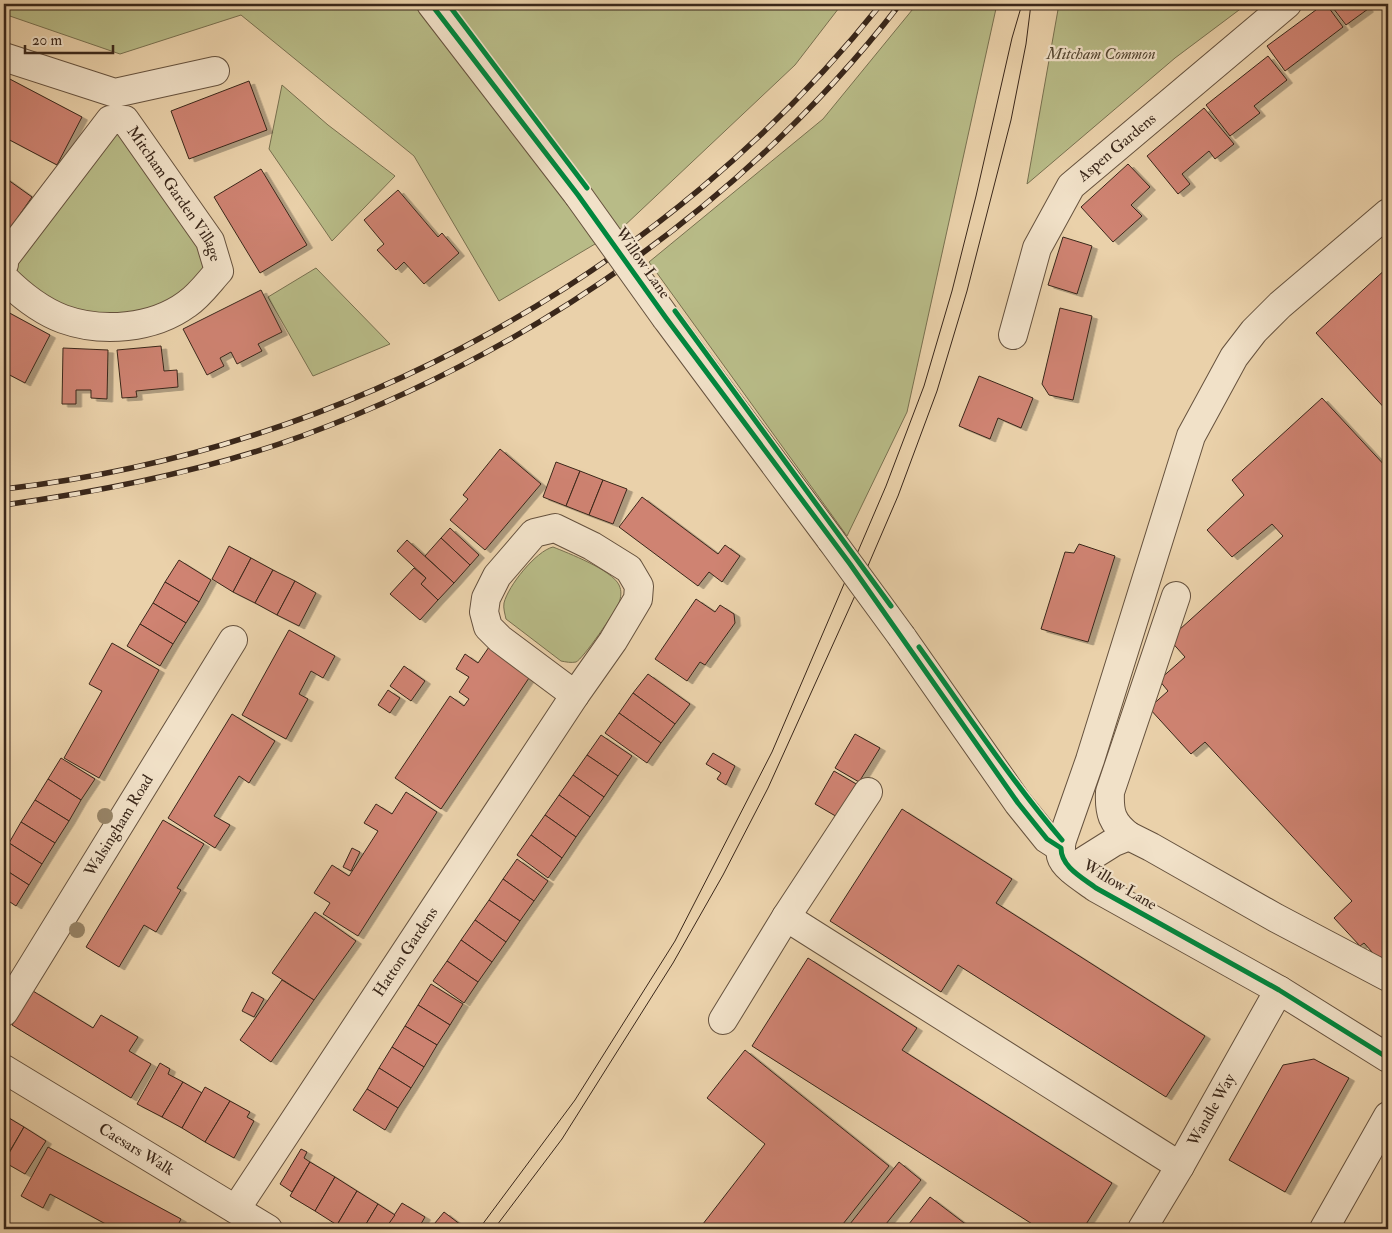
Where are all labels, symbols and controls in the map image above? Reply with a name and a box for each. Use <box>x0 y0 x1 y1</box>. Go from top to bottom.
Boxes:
scale bar <box>25 22 112 54</box>
text: 20 m <box>32 31 62 50</box>
park label: Mitcham Common <box>1046 44 1156 64</box>
street label: Aspen Gardens <box>1073 109 1160 187</box>
street label: Mitcham Garden Village <box>122 122 226 264</box>
street label: Willow Lane <box>611 223 675 303</box>
street label: Walsingham Road <box>79 771 158 881</box>
street label: Willow Lane <box>1079 855 1161 915</box>
street label: Hatton Gardens <box>369 903 442 1001</box>
street label: Wandle Way <box>1183 1069 1240 1150</box>
street label: Caesars Walk <box>95 1119 178 1180</box>

